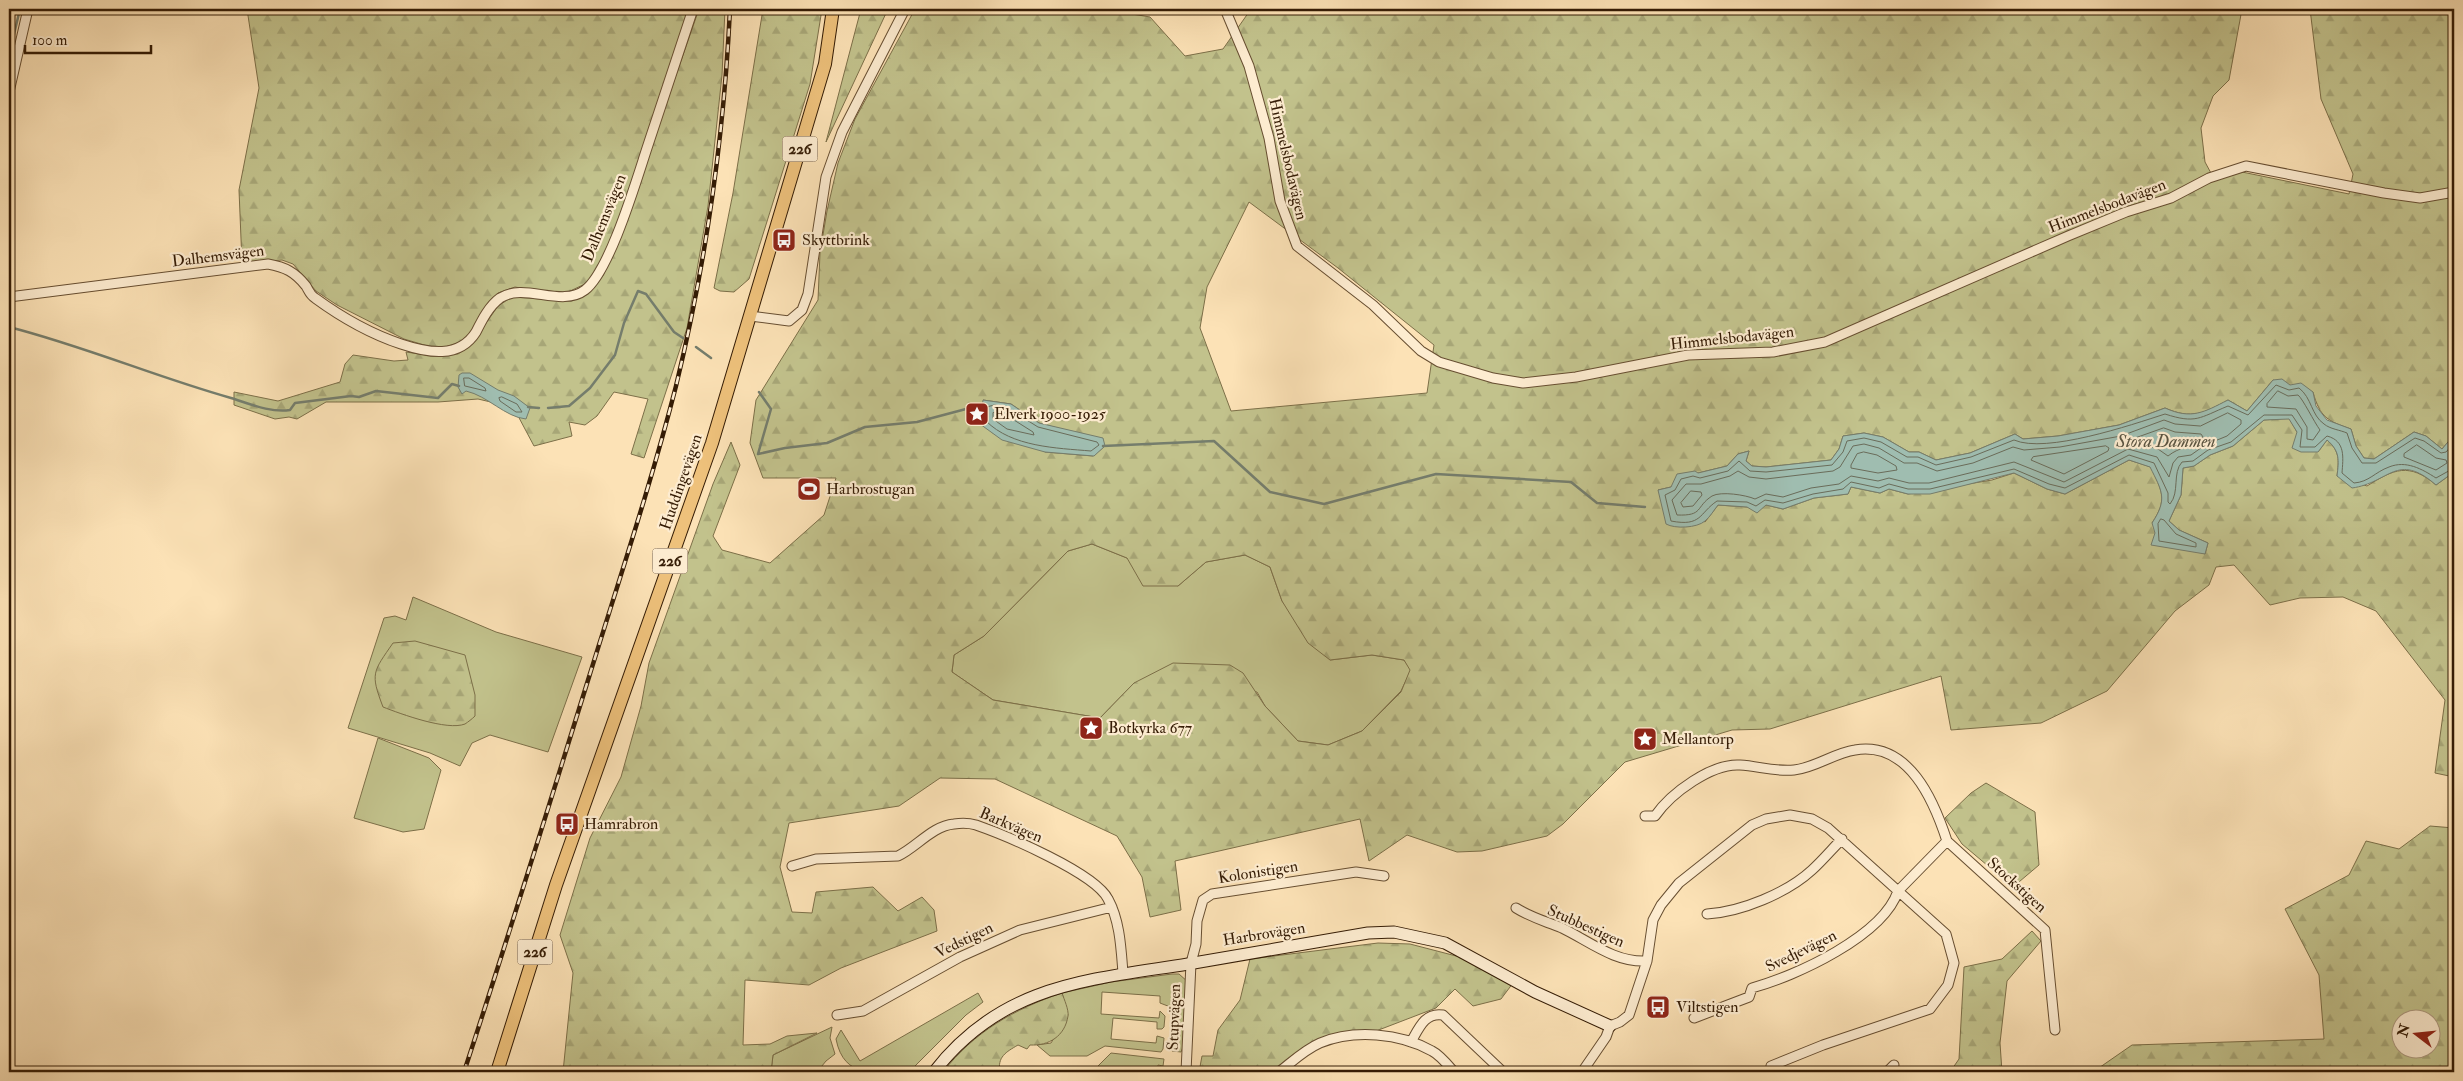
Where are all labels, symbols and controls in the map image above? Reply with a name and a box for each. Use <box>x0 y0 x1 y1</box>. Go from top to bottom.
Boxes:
scale bar <box>25 22 151 54</box>
text: 100 m <box>32 31 68 50</box>
street label: Himmelsbodavägen <box>1264 96 1312 222</box>
road number: 226 <box>782 136 818 162</box>
street label: Dalhemsvägen <box>577 171 631 265</box>
street label: Himmelsbodavägen <box>2045 174 2169 238</box>
bus stop icon: Skyttbrink <box>771 227 797 253</box>
place label: Skyttbrink <box>802 230 870 250</box>
street label: Dalhemsvägen <box>171 240 265 272</box>
street label: Himmelsbodavägen <box>1669 322 1795 354</box>
place icon: Elverk 1900-1925 <box>964 401 990 427</box>
place label: Elverk 1900-1925 <box>994 404 1106 424</box>
water label: Stora Dammen <box>2115 430 2216 453</box>
street label: Huddingevägen <box>655 431 707 533</box>
sports icon: Harbrostugan <box>796 476 822 502</box>
place label: Harbrostugan <box>826 479 915 499</box>
road number: 226 <box>652 548 688 574</box>
place icon: Botkyrka 677 <box>1078 715 1104 741</box>
place label: Botkyrka 677 <box>1108 718 1193 738</box>
place icon: Mellantorp <box>1632 726 1658 752</box>
place label: Mellantorp <box>1662 729 1734 750</box>
street label: Barkvägen <box>976 803 1046 847</box>
bus stop icon: Hamrabron <box>554 811 580 837</box>
place label: Hamrabron <box>584 814 658 834</box>
street label: Stockstigen <box>1983 853 2051 917</box>
street label: Kolonistigen <box>1217 856 1299 888</box>
street label: Stubbestigen <box>1544 900 1628 952</box>
street label: Vedstigen <box>932 917 996 963</box>
street label: Harbrovägen <box>1221 918 1307 950</box>
street label: Svedjevägen <box>1762 925 1840 977</box>
road number: 226 <box>518 940 552 964</box>
street label: Stupvägen <box>1163 983 1186 1051</box>
bus stop icon: Viltstigen <box>1645 994 1671 1020</box>
place label: Viltstigen <box>1676 997 1738 1017</box>
north arrow <box>2390 1008 2440 1058</box>
text: N <box>2394 1022 2414 1040</box>

